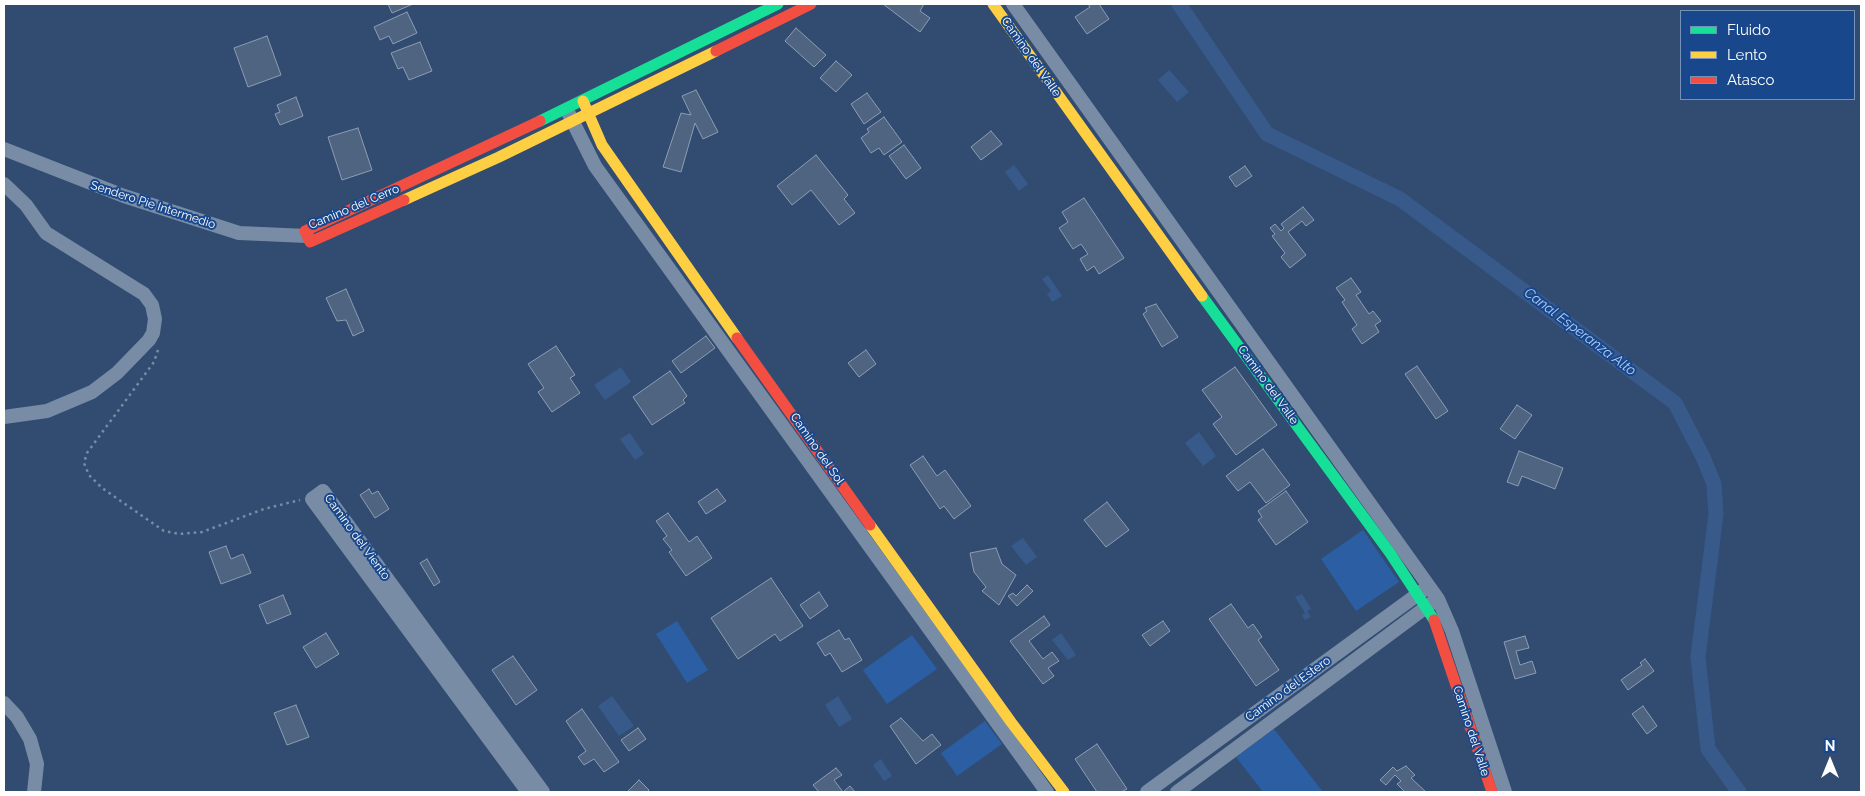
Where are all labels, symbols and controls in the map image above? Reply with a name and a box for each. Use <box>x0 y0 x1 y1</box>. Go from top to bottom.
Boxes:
legend <box>1680 10 1855 100</box>
street label: Camino del Valle <box>998 14 1064 100</box>
text: Fluido <box>1727 21 1770 39</box>
text: Lento <box>1727 46 1767 64</box>
text: Atasco <box>1727 71 1774 89</box>
street label: Sendero Pie Intermedio <box>89 178 217 232</box>
street label: Camino del Cerro <box>307 181 401 233</box>
water label: Canal Esperanza Alto <box>1521 284 1639 380</box>
street label: Camino del Valle <box>1235 343 1301 427</box>
street label: Camino del Sol <box>787 410 847 488</box>
street label: Camino del Viento <box>321 491 393 583</box>
street label: Camino del Estero <box>1243 653 1333 725</box>
street label: Camino del Valle <box>1450 684 1492 778</box>
north arrow <box>1805 736 1855 786</box>
text: N <box>1825 738 1835 754</box>

